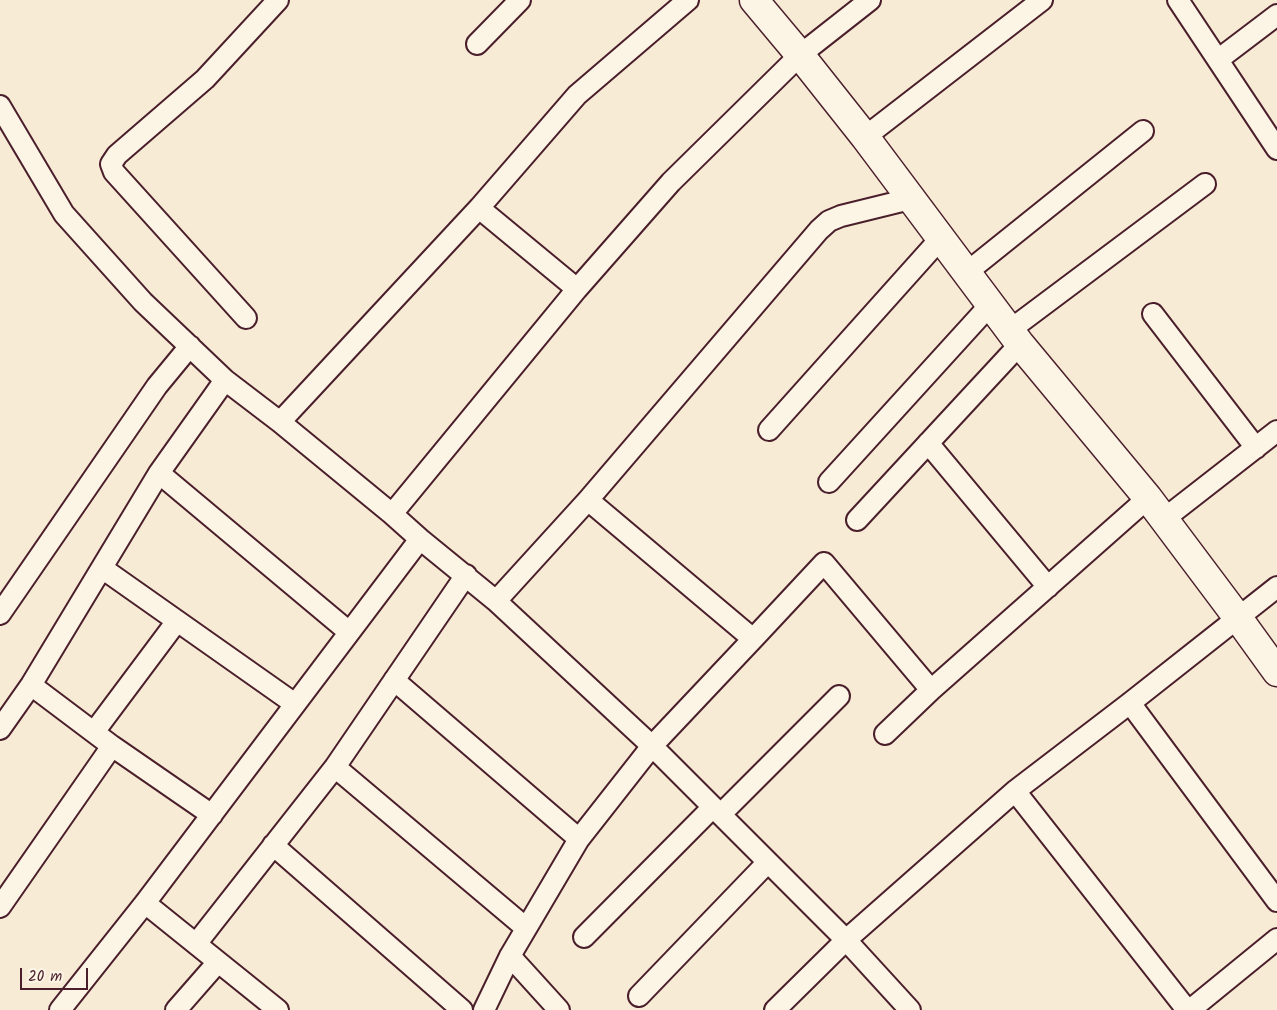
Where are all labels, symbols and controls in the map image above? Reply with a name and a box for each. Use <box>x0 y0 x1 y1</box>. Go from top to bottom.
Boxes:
scale bar <box>22 958 90 990</box>
text: 20 m <box>28 965 62 989</box>

